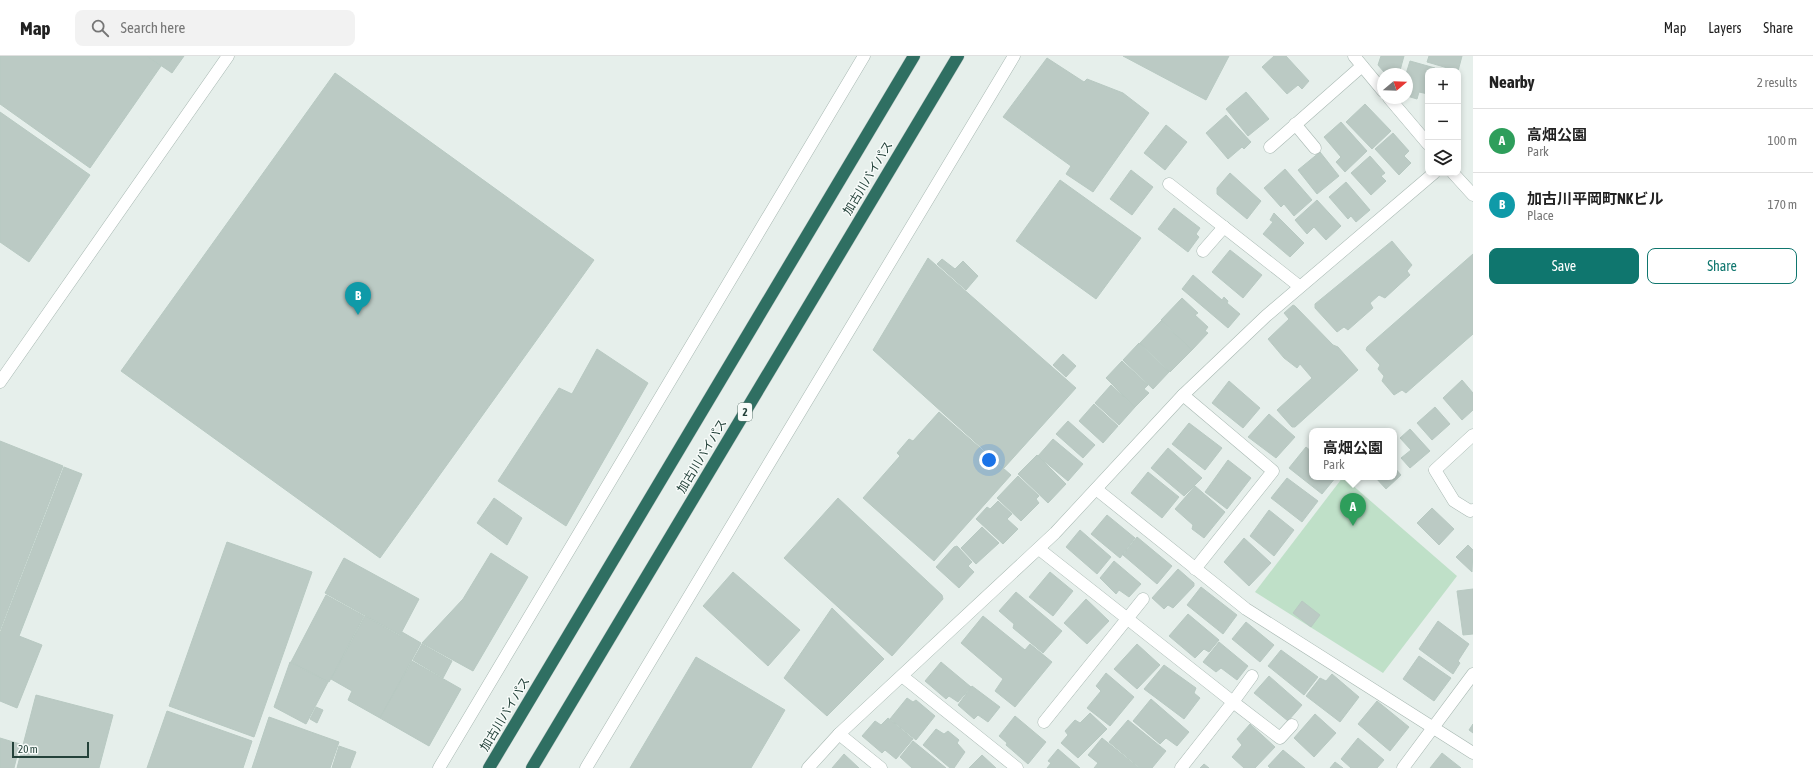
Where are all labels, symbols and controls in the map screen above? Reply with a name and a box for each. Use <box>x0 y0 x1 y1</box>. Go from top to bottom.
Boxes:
search box <box>75 10 355 46</box>
text: Map <box>20 17 51 39</box>
icon: search <box>89 17 111 39</box>
text: Search here <box>121 19 185 36</box>
text: Map <box>1664 20 1686 36</box>
text: Layers <box>1708 20 1741 36</box>
text: Share <box>1763 20 1793 36</box>
north arrow <box>1377 68 1413 104</box>
map controls <box>1425 68 1461 176</box>
button: + <box>1425 68 1461 104</box>
text: Nearby <box>1489 72 1535 92</box>
text: 2 results <box>1757 75 1797 90</box>
button: − <box>1425 104 1461 140</box>
text: 高畑公園 <box>1527 126 1587 143</box>
text: A <box>1499 133 1505 148</box>
text: 100 m <box>1768 133 1797 148</box>
street label: 加古川バイパス <box>840 138 896 218</box>
button: layers <box>1425 140 1461 176</box>
text: Park <box>1527 144 1549 159</box>
text: 加古川平岡町NKビル <box>1527 190 1663 207</box>
text: B <box>1499 197 1505 212</box>
text: 170 m <box>1768 197 1797 212</box>
text: Place <box>1527 208 1554 223</box>
button: Save <box>1489 248 1639 284</box>
button: Share <box>1647 248 1797 284</box>
pin: B <box>345 282 371 315</box>
road number: 2 <box>738 403 752 421</box>
street label: 加古川バイパス <box>674 416 730 496</box>
popup <box>1309 428 1397 480</box>
text: 高畑公園 <box>1323 439 1383 456</box>
your location <box>979 450 999 470</box>
text: Park <box>1323 457 1345 472</box>
pin: A <box>1340 493 1366 526</box>
street label: 加古川バイパス <box>477 674 533 754</box>
scale bar <box>12 740 89 759</box>
text: 20 m <box>18 743 38 755</box>

